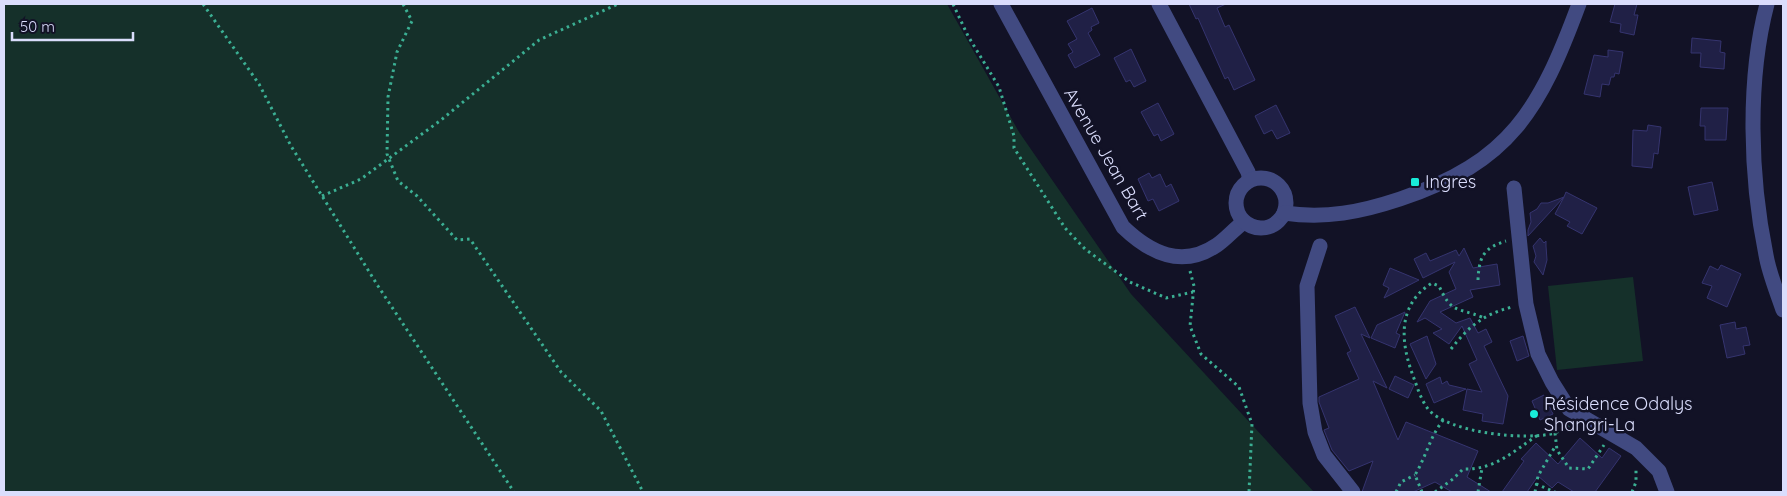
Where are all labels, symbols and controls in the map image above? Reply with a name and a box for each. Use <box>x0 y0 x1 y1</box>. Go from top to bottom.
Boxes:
scale bar <box>12 10 134 42</box>
text: 50 m <box>20 17 55 36</box>
street label: Avenue Jean Bart <box>1059 84 1154 224</box>
place label: Ingres <box>1425 170 1476 193</box>
marker: Ingres <box>1409 176 1421 188</box>
place label: Résidence Odalys Shangri-La <box>1544 392 1692 436</box>
marker: Résidence Odalys Shangri-La <box>1528 408 1540 420</box>

